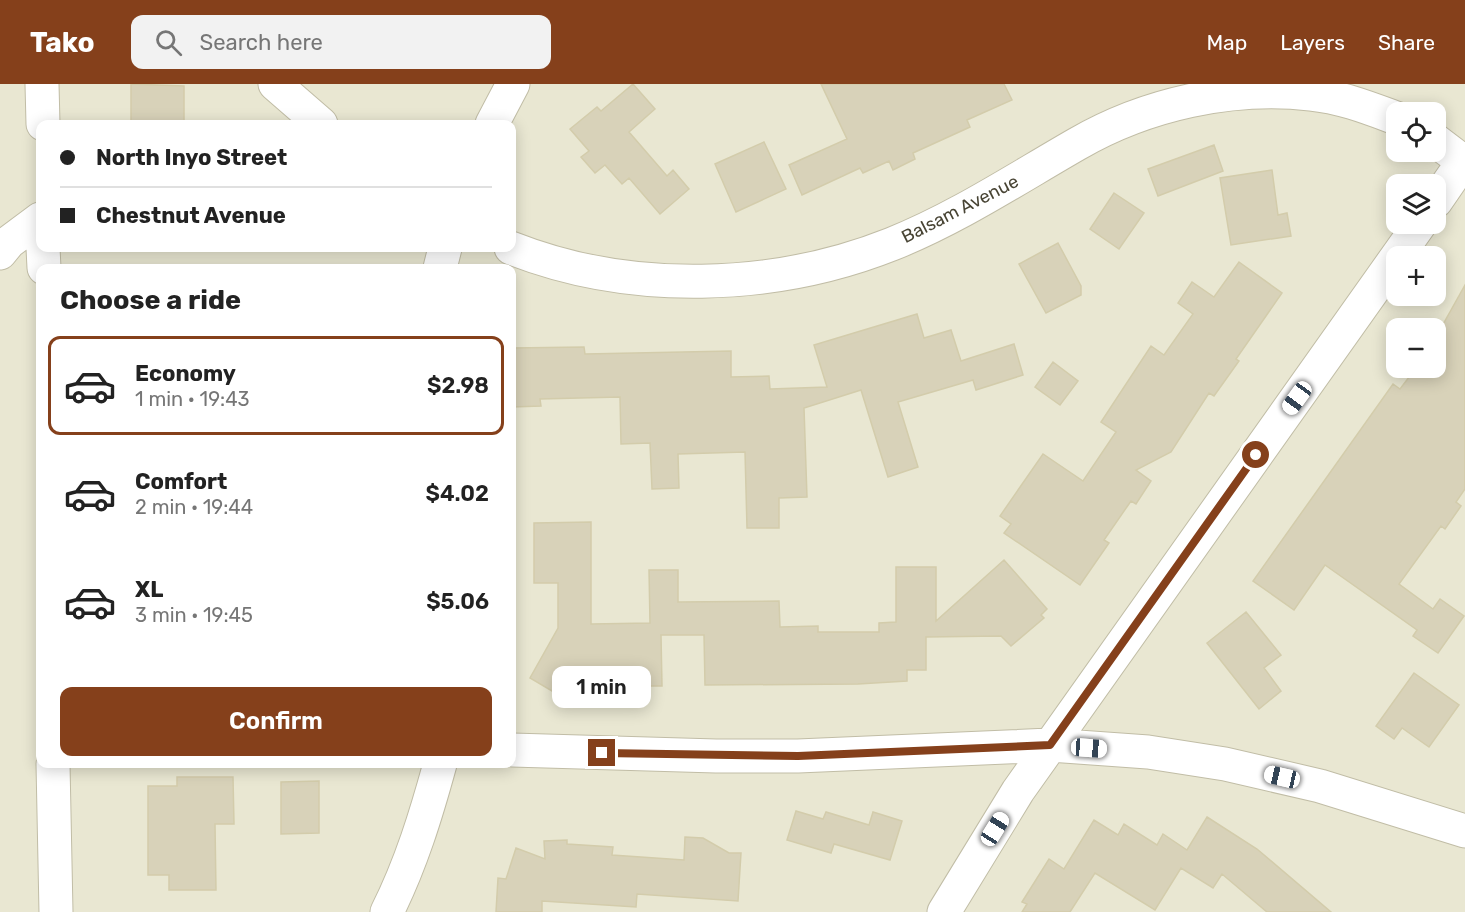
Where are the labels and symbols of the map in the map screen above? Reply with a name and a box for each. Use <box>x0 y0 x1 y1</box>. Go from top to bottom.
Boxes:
street label: Balsam Avenue <box>898 170 1022 248</box>
car <box>1279 378 1315 418</box>
route start <box>1242 441 1269 468</box>
callout: 1 min <box>552 666 652 708</box>
car <box>1070 738 1108 758</box>
route end <box>588 739 615 766</box>
car <box>1262 764 1302 790</box>
car <box>978 809 1012 849</box>

